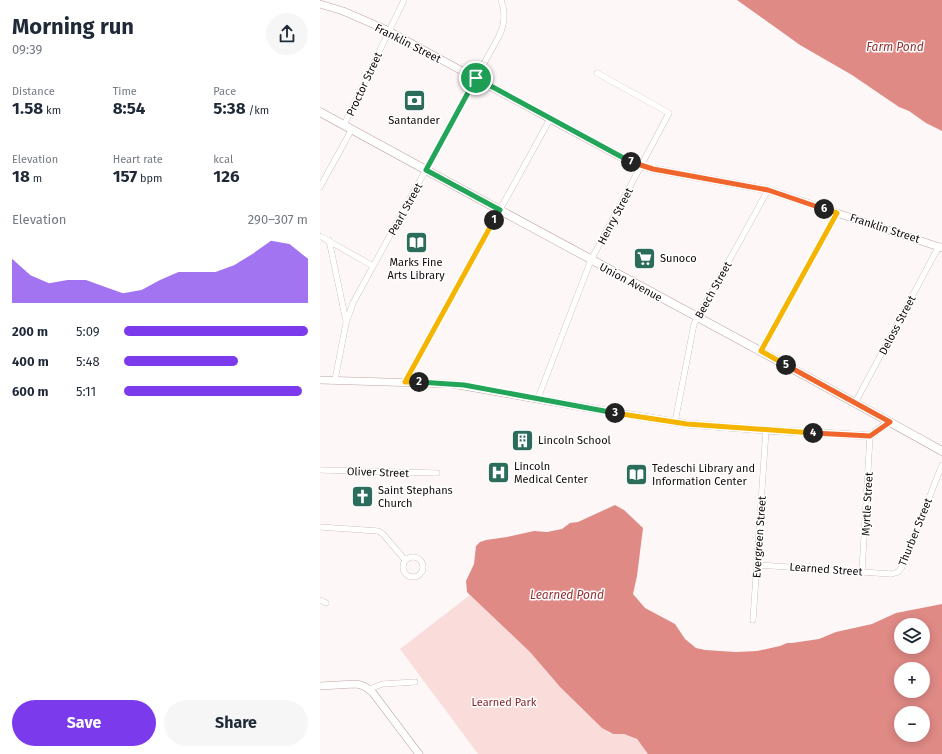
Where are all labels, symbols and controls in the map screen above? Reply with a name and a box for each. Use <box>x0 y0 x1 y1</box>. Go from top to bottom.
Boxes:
text: Morning run <box>12 13 134 40</box>
button: share <box>266 13 308 55</box>
street label: Franklin Street <box>373 21 443 66</box>
water label: Farm Pond <box>866 40 924 54</box>
text: 09:39 <box>12 42 42 57</box>
street label: Proctor Street <box>344 50 385 118</box>
pin <box>459 61 493 95</box>
icon: arrive <box>465 67 487 89</box>
text: Distance <box>12 85 55 98</box>
text: Time <box>113 85 137 98</box>
text: Pace <box>213 85 236 98</box>
bank icon: Santander <box>401 87 427 113</box>
text: 1.58 <box>12 98 43 119</box>
text: 8:54 <box>113 98 145 119</box>
text: 5:38 <box>213 98 246 119</box>
text: km <box>43 104 61 117</box>
text: /km <box>246 104 269 117</box>
place label: Santander <box>388 114 441 127</box>
pin: 7 <box>621 152 641 172</box>
text: Elevation <box>12 153 58 166</box>
text: Heart rate <box>113 153 163 166</box>
text: kcal <box>213 153 233 166</box>
text: 7 <box>628 155 634 168</box>
text: 18 <box>12 166 30 187</box>
text: 157 <box>113 166 137 187</box>
text: 126 <box>213 166 240 187</box>
text: m <box>30 172 42 185</box>
text: bpm <box>137 172 163 185</box>
street label: Pearl Street <box>386 181 425 238</box>
street label: Henry Street <box>595 186 636 247</box>
pin: 6 <box>814 199 834 219</box>
text: 6 <box>821 202 827 215</box>
pin: 1 <box>484 210 504 230</box>
street label: Franklin Street <box>848 211 921 246</box>
text: Elevation <box>12 212 66 227</box>
text: 290–307 m <box>248 212 308 227</box>
text: 1 <box>491 213 497 226</box>
library icon: Marks Fine Arts Library <box>403 229 429 255</box>
supermarket icon: Sunoco <box>631 245 657 271</box>
place label: Sunoco <box>660 252 697 265</box>
place label: Marks Fine Arts Library <box>387 256 445 282</box>
street label: Beech Street <box>692 259 734 321</box>
street label: Union Avenue <box>597 260 664 304</box>
street label: Deloss Street <box>876 293 919 357</box>
text: 200 m <box>12 324 48 339</box>
text: 5:09 <box>76 324 100 339</box>
text: 400 m <box>12 354 49 369</box>
text: 5:48 <box>76 354 100 369</box>
pin: 5 <box>776 355 796 375</box>
text: 5 <box>783 358 789 371</box>
pin: 2 <box>409 372 429 392</box>
text: 2 <box>416 375 422 388</box>
text: 600 m <box>12 384 49 399</box>
text: 5:11 <box>76 384 96 399</box>
pin: 3 <box>605 403 625 423</box>
text: 3 <box>612 406 618 419</box>
pin: 4 <box>803 423 823 443</box>
text: 4 <box>810 426 816 439</box>
building icon: Lincoln School <box>509 427 535 453</box>
place label: Lincoln School <box>538 434 611 447</box>
hospital icon: Lincoln Medical Center <box>485 459 511 485</box>
place label: Lincoln Medical Center <box>514 460 589 486</box>
library icon: Tedeschi Library and Information Center <box>623 461 649 487</box>
place label: Tedeschi Library and Information Center <box>652 462 755 488</box>
street label: Oliver Street <box>347 465 409 480</box>
street label: Myrtle Street <box>859 472 876 536</box>
church icon: Saint Stephans Church <box>350 483 376 509</box>
place label: Saint Stephans Church <box>378 484 453 510</box>
street label: Evergreen Street <box>750 496 769 578</box>
street label: Thurber Street <box>896 496 935 568</box>
street label: Learned Street <box>789 560 863 579</box>
water label: Learned Pond <box>530 588 604 602</box>
map controls <box>894 618 930 742</box>
button: layers <box>894 618 930 654</box>
button: + <box>894 662 930 698</box>
park label: Learned Park <box>472 696 537 709</box>
button: Save <box>12 700 156 746</box>
button: Share <box>164 700 308 746</box>
button: − <box>894 706 930 742</box>

